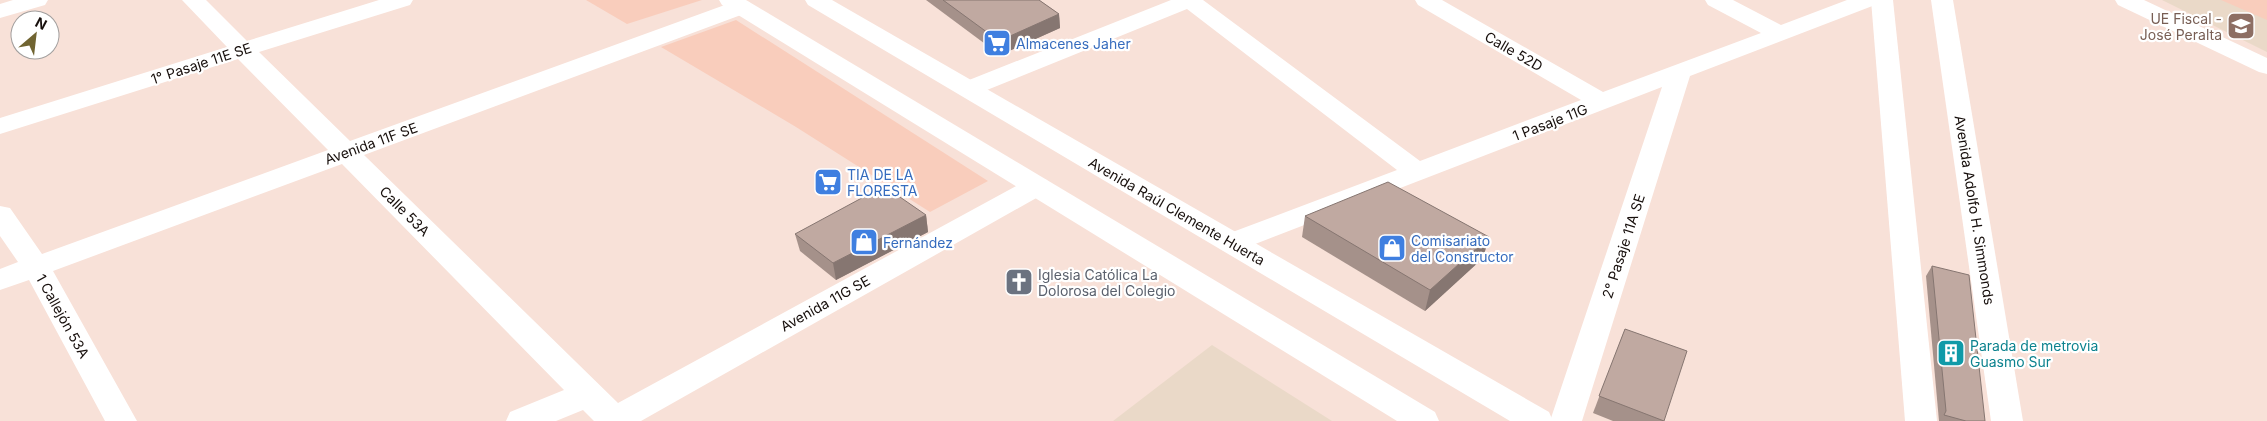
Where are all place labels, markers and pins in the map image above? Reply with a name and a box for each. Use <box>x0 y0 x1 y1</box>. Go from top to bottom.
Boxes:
place label: UE Fiscal - José Peralta <box>2140 10 2222 43</box>
school or university icon: UE Fiscal - José Peralta <box>2226 11 2256 41</box>
supermarket icon: Almacenes Jaher <box>982 28 1012 58</box>
place label: Almacenes Jaher <box>1016 35 1131 52</box>
place label: TIA DE LA FLORESTA <box>847 166 918 199</box>
supermarket icon: TIA DE LA FLORESTA <box>813 167 843 197</box>
shop icon: Fernández <box>849 227 879 257</box>
place label: Comisariato del Constructor <box>1411 232 1514 265</box>
shop icon: Comisariato del Constructor <box>1377 233 1407 263</box>
place label: Fernández <box>883 234 953 251</box>
place label: Iglesia Católica La Dolorosa del Colegio <box>1038 266 1176 299</box>
church icon: Iglesia Católica La Dolorosa del Colegio <box>1004 267 1034 297</box>
place label: Parada de metrovia Guasmo Sur <box>1970 337 2098 370</box>
building icon: Parada de metrovia Guasmo Sur <box>1936 338 1966 368</box>

